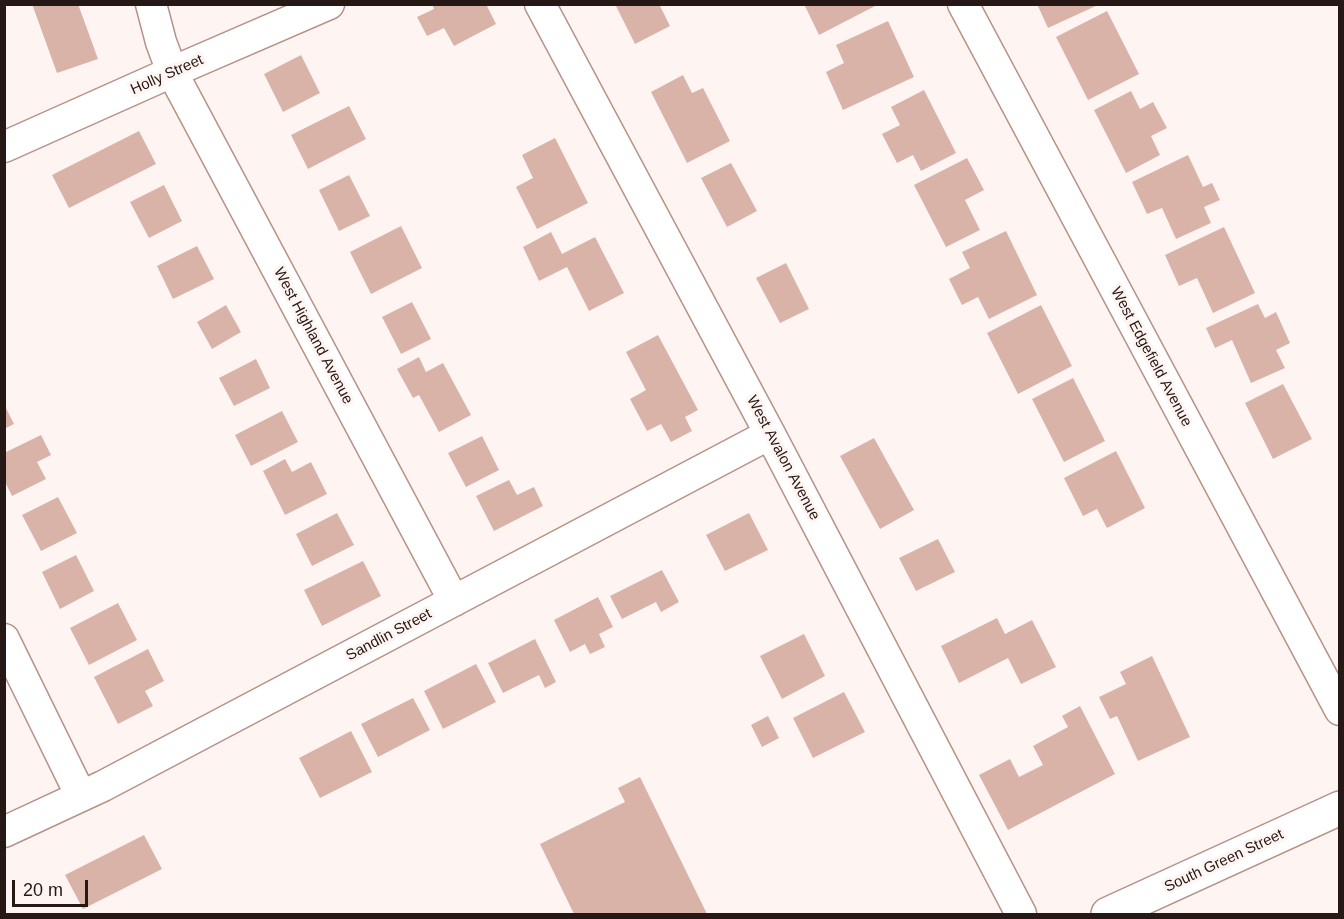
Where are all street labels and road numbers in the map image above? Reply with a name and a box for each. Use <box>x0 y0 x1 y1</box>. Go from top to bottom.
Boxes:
street label: Holly Street <box>128 51 206 99</box>
street label: West Highland Avenue <box>269 265 357 407</box>
street label: West Edgefield Avenue <box>1107 284 1195 430</box>
street label: West Avalon Avenue <box>743 393 823 523</box>
street label: Sandlin Street <box>343 605 435 665</box>
street label: South Green Street <box>1162 826 1286 896</box>

